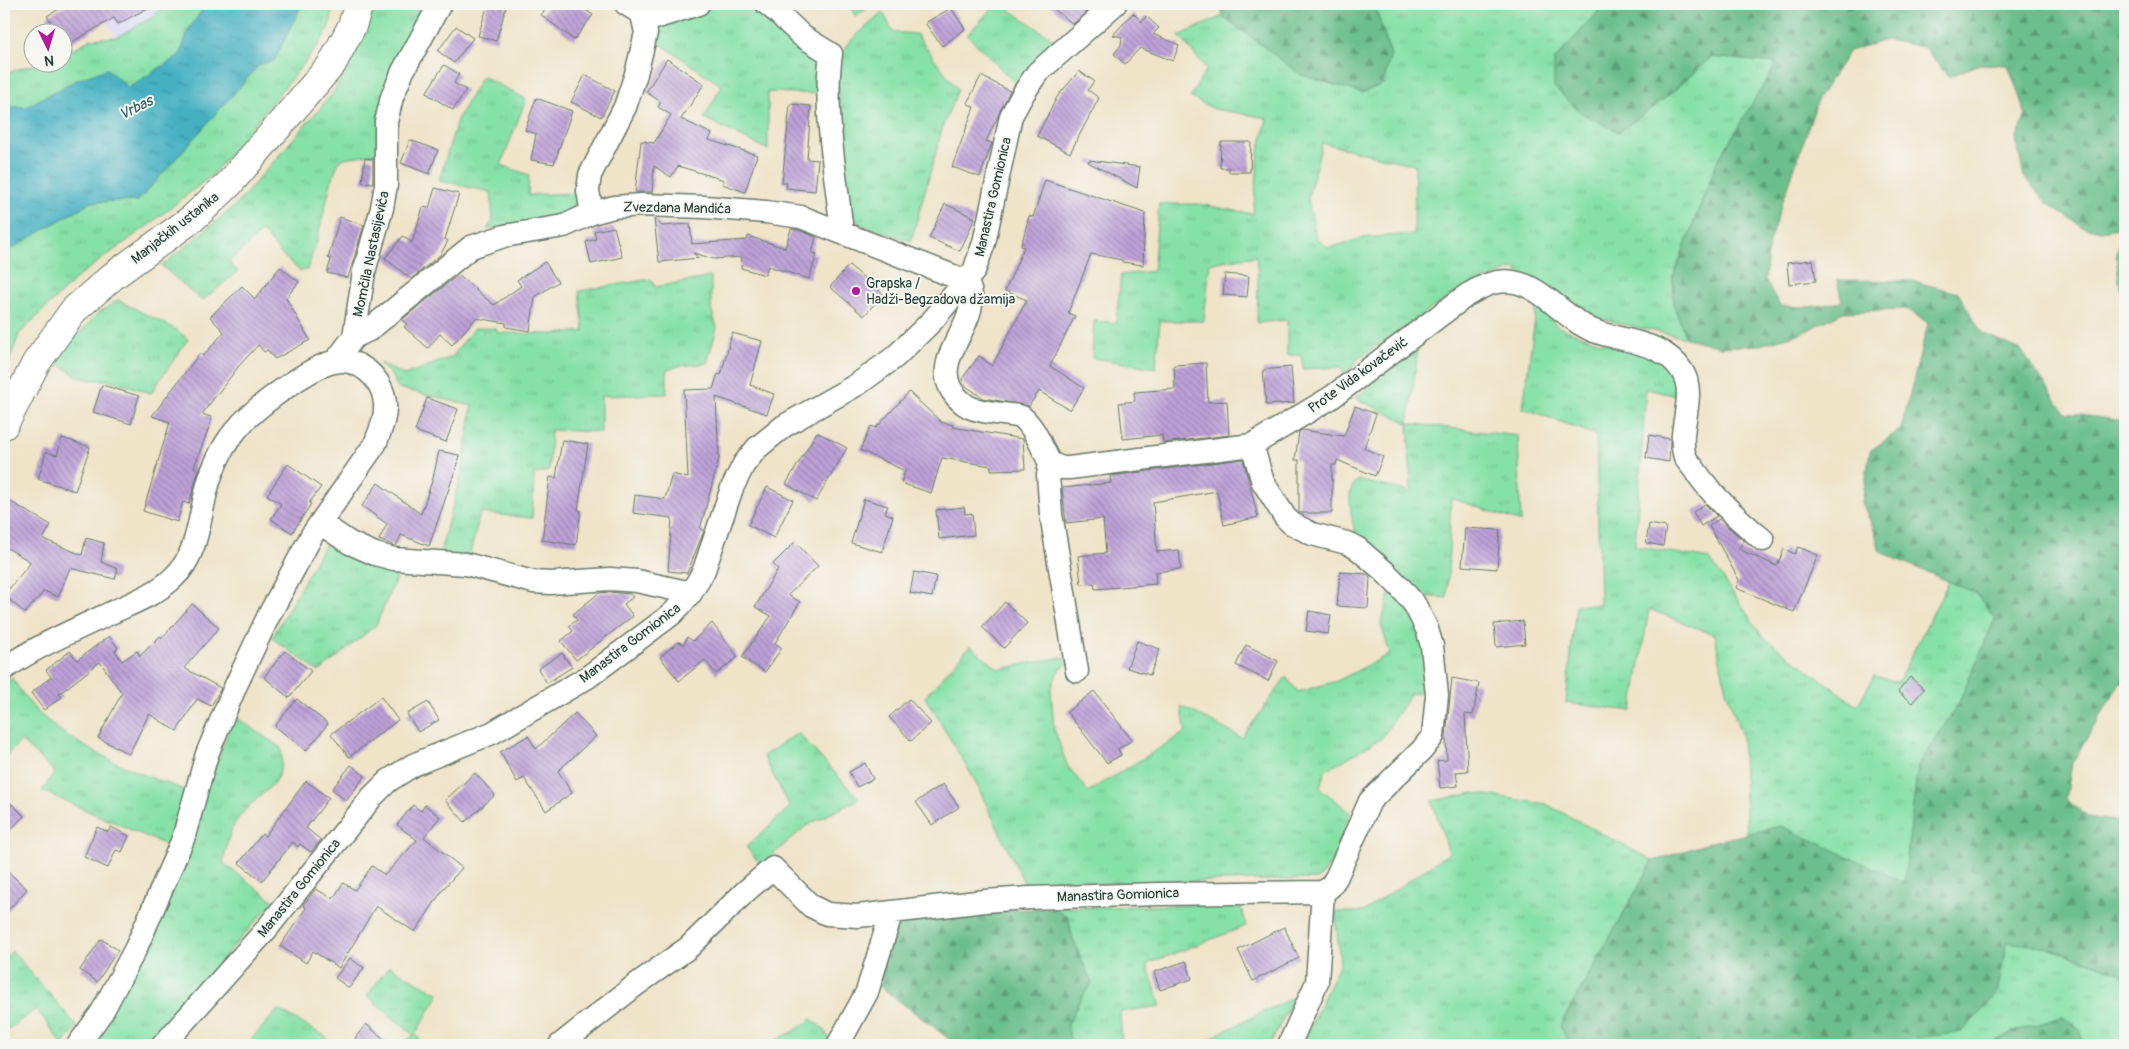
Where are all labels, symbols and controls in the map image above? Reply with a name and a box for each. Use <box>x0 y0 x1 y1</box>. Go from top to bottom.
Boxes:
north arrow <box>22 22 72 72</box>
text: N <box>44 52 55 69</box>
water label: Vrbas <box>116 90 158 124</box>
street label: Manastira Gomionica <box>971 136 1015 258</box>
street label: Manjačkih ustanika <box>128 188 222 268</box>
street label: Momčila Nastasijevića <box>349 189 393 319</box>
street label: Zvezdana Mandića <box>623 199 731 217</box>
place label: Grapska / Hadži-Begzadova džamija <box>866 275 1015 308</box>
marker: Grapska / Hadži-Begzadova džamija <box>850 285 862 297</box>
street label: Prote Vida kovačević <box>1305 333 1411 417</box>
street label: Manastira Gomionica <box>576 599 684 687</box>
street label: Manastira Gomionica <box>254 835 344 941</box>
street label: Manastira Gomionica <box>1057 884 1179 906</box>

